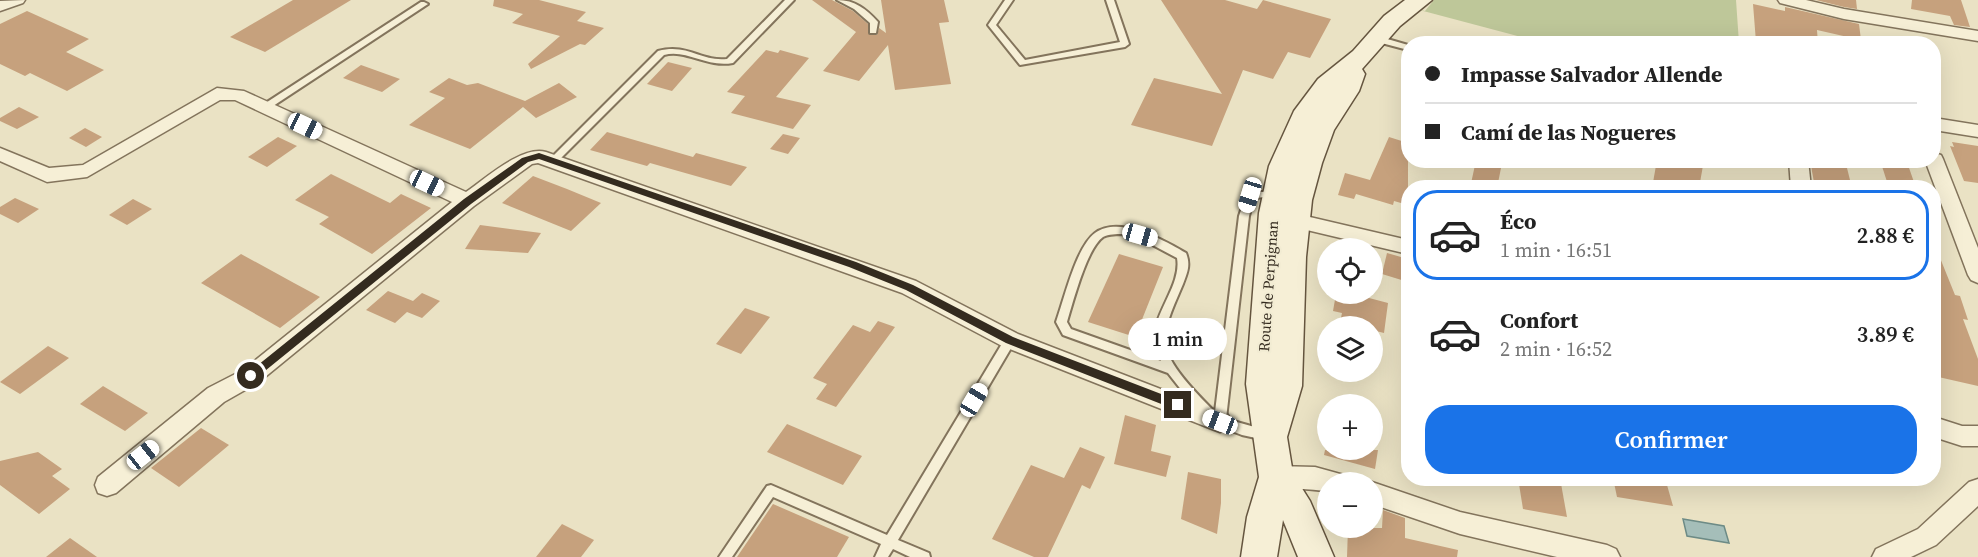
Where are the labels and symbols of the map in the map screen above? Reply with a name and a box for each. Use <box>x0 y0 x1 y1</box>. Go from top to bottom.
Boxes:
car <box>285 110 325 142</box>
car <box>407 167 447 199</box>
car <box>1236 175 1264 215</box>
street label: Route de Perpignan <box>1253 220 1283 352</box>
car <box>1120 221 1160 249</box>
callout: 1 min <box>1128 318 1228 360</box>
route start <box>237 362 264 389</box>
car <box>957 380 991 420</box>
route end <box>1164 391 1191 418</box>
car <box>1200 407 1240 437</box>
car <box>123 437 163 473</box>

